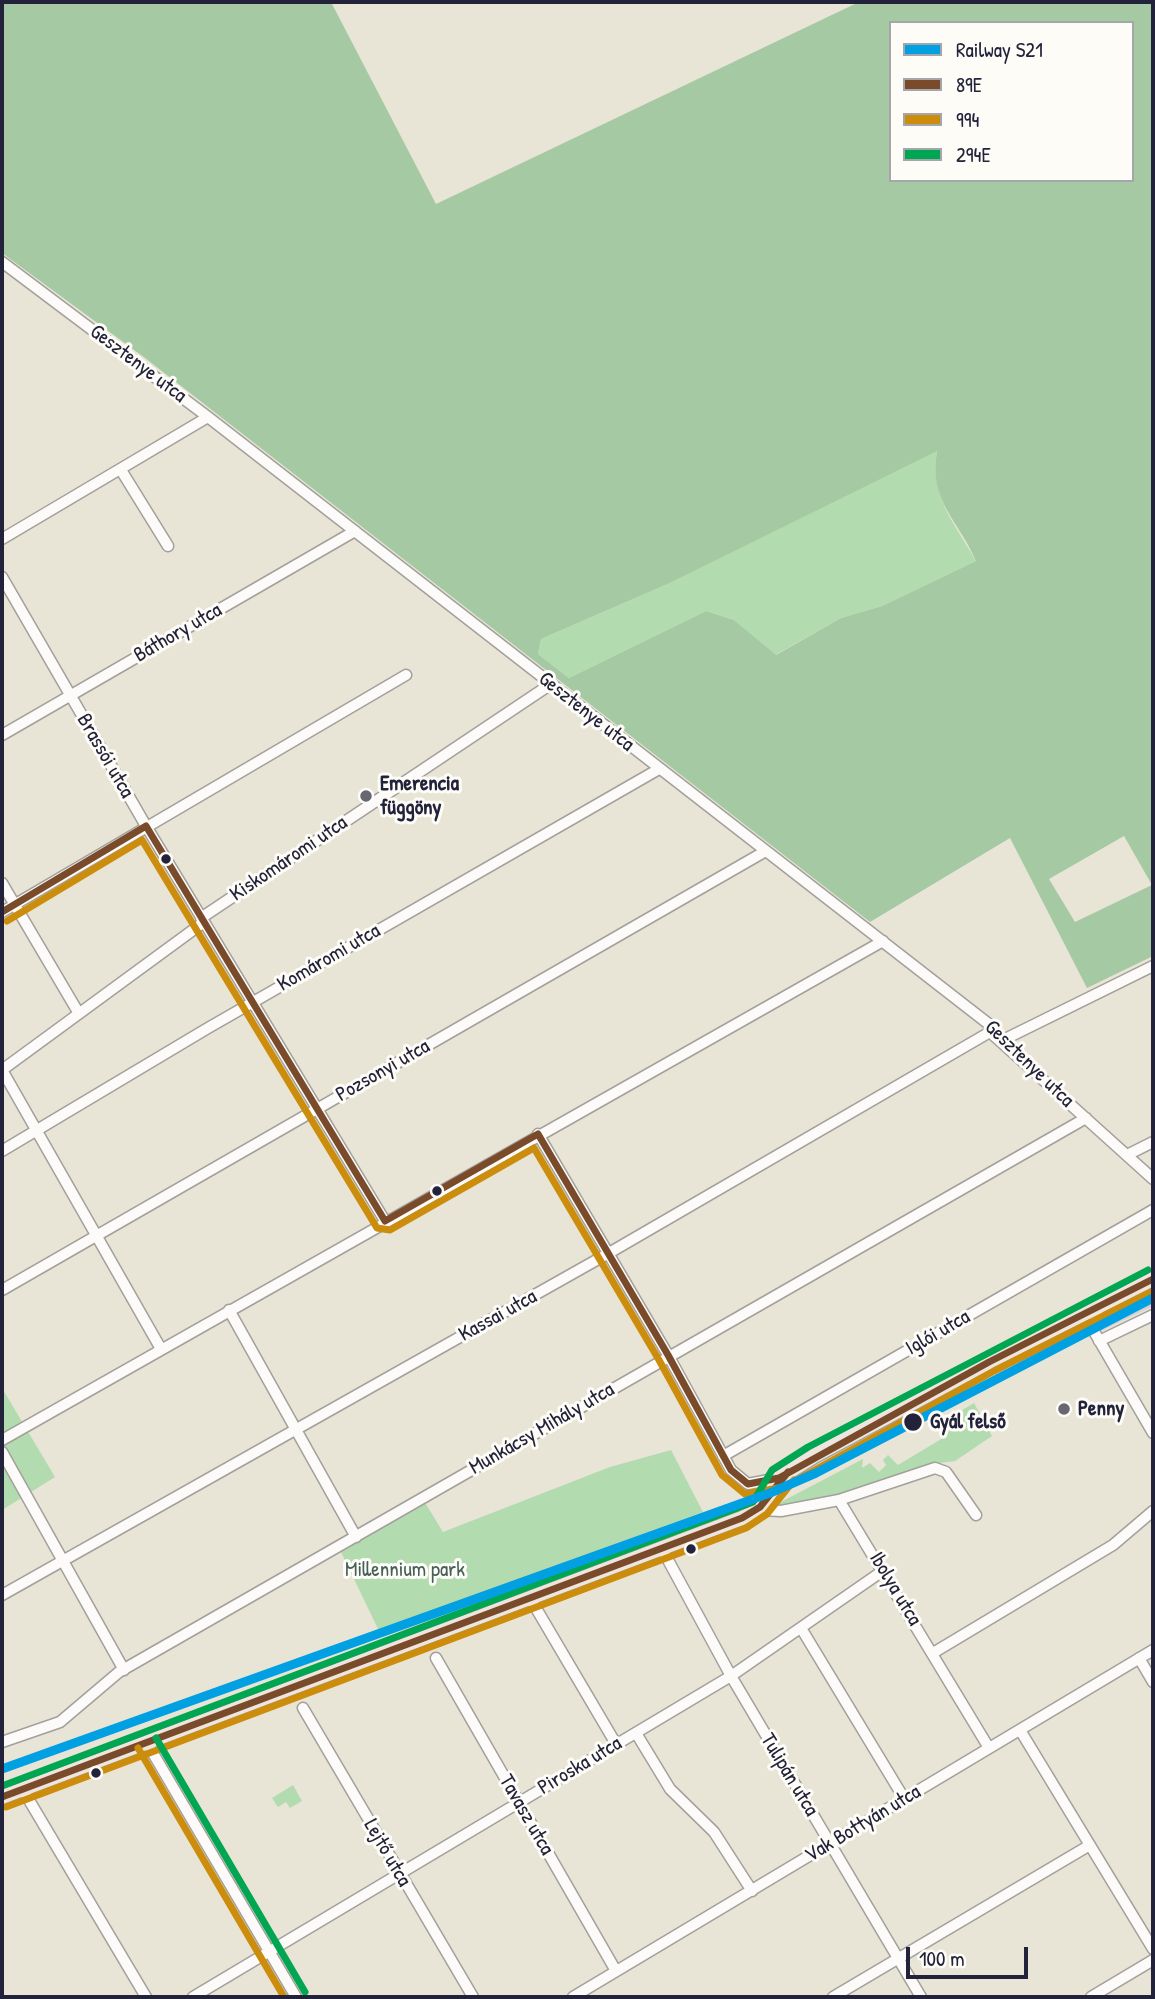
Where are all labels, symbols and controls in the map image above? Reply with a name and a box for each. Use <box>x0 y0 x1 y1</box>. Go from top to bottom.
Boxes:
legend <box>889 21 1134 182</box>
text: Railway S21 <box>956 35 1043 64</box>
text: 89E <box>956 70 982 99</box>
text: 994 <box>956 105 979 134</box>
text: 294E <box>956 140 991 169</box>
street label: Gesztenye utca <box>85 319 191 409</box>
street label: Báthory utca <box>130 598 226 668</box>
street label: Gesztenye utca <box>533 667 639 757</box>
street label: Brassói utca <box>71 709 139 803</box>
place label: Emerencia függöny <box>380 771 459 821</box>
marker: Emerencia függöny <box>358 788 374 804</box>
street label: Kiskomáromi utca <box>226 811 352 907</box>
unlabelled marker <box>159 852 173 866</box>
street label: Komáromi utca <box>273 919 385 997</box>
street label: Gesztenye utca <box>979 1015 1079 1113</box>
street label: Pozsonyi utca <box>332 1034 434 1108</box>
unlabelled marker <box>430 1184 444 1198</box>
street label: Kassai utca <box>455 1284 541 1348</box>
street label: Iglói utca <box>901 1305 975 1361</box>
street label: Munkácsy Mihály utca <box>465 1377 619 1481</box>
place label: Penny <box>1078 1396 1124 1422</box>
marker: Penny <box>1056 1401 1072 1417</box>
place label: Gyál felső <box>930 1409 1006 1435</box>
marker: Gyál felső <box>902 1411 924 1433</box>
unlabelled marker <box>684 1542 698 1556</box>
street label: Ibolya utca <box>863 1548 927 1630</box>
park label: Millennium park <box>345 1557 465 1583</box>
street label: Tulipán utca <box>754 1729 824 1821</box>
street label: Piroska utca <box>534 1731 626 1801</box>
unlabelled marker <box>89 1766 103 1780</box>
street label: Tavasz utca <box>493 1770 559 1860</box>
street label: Vak Bottyán utca <box>801 1780 925 1868</box>
street label: Lejtő utca <box>358 1815 416 1891</box>
scale bar <box>910 1932 1032 1976</box>
text: 100 m <box>919 1944 965 1973</box>

